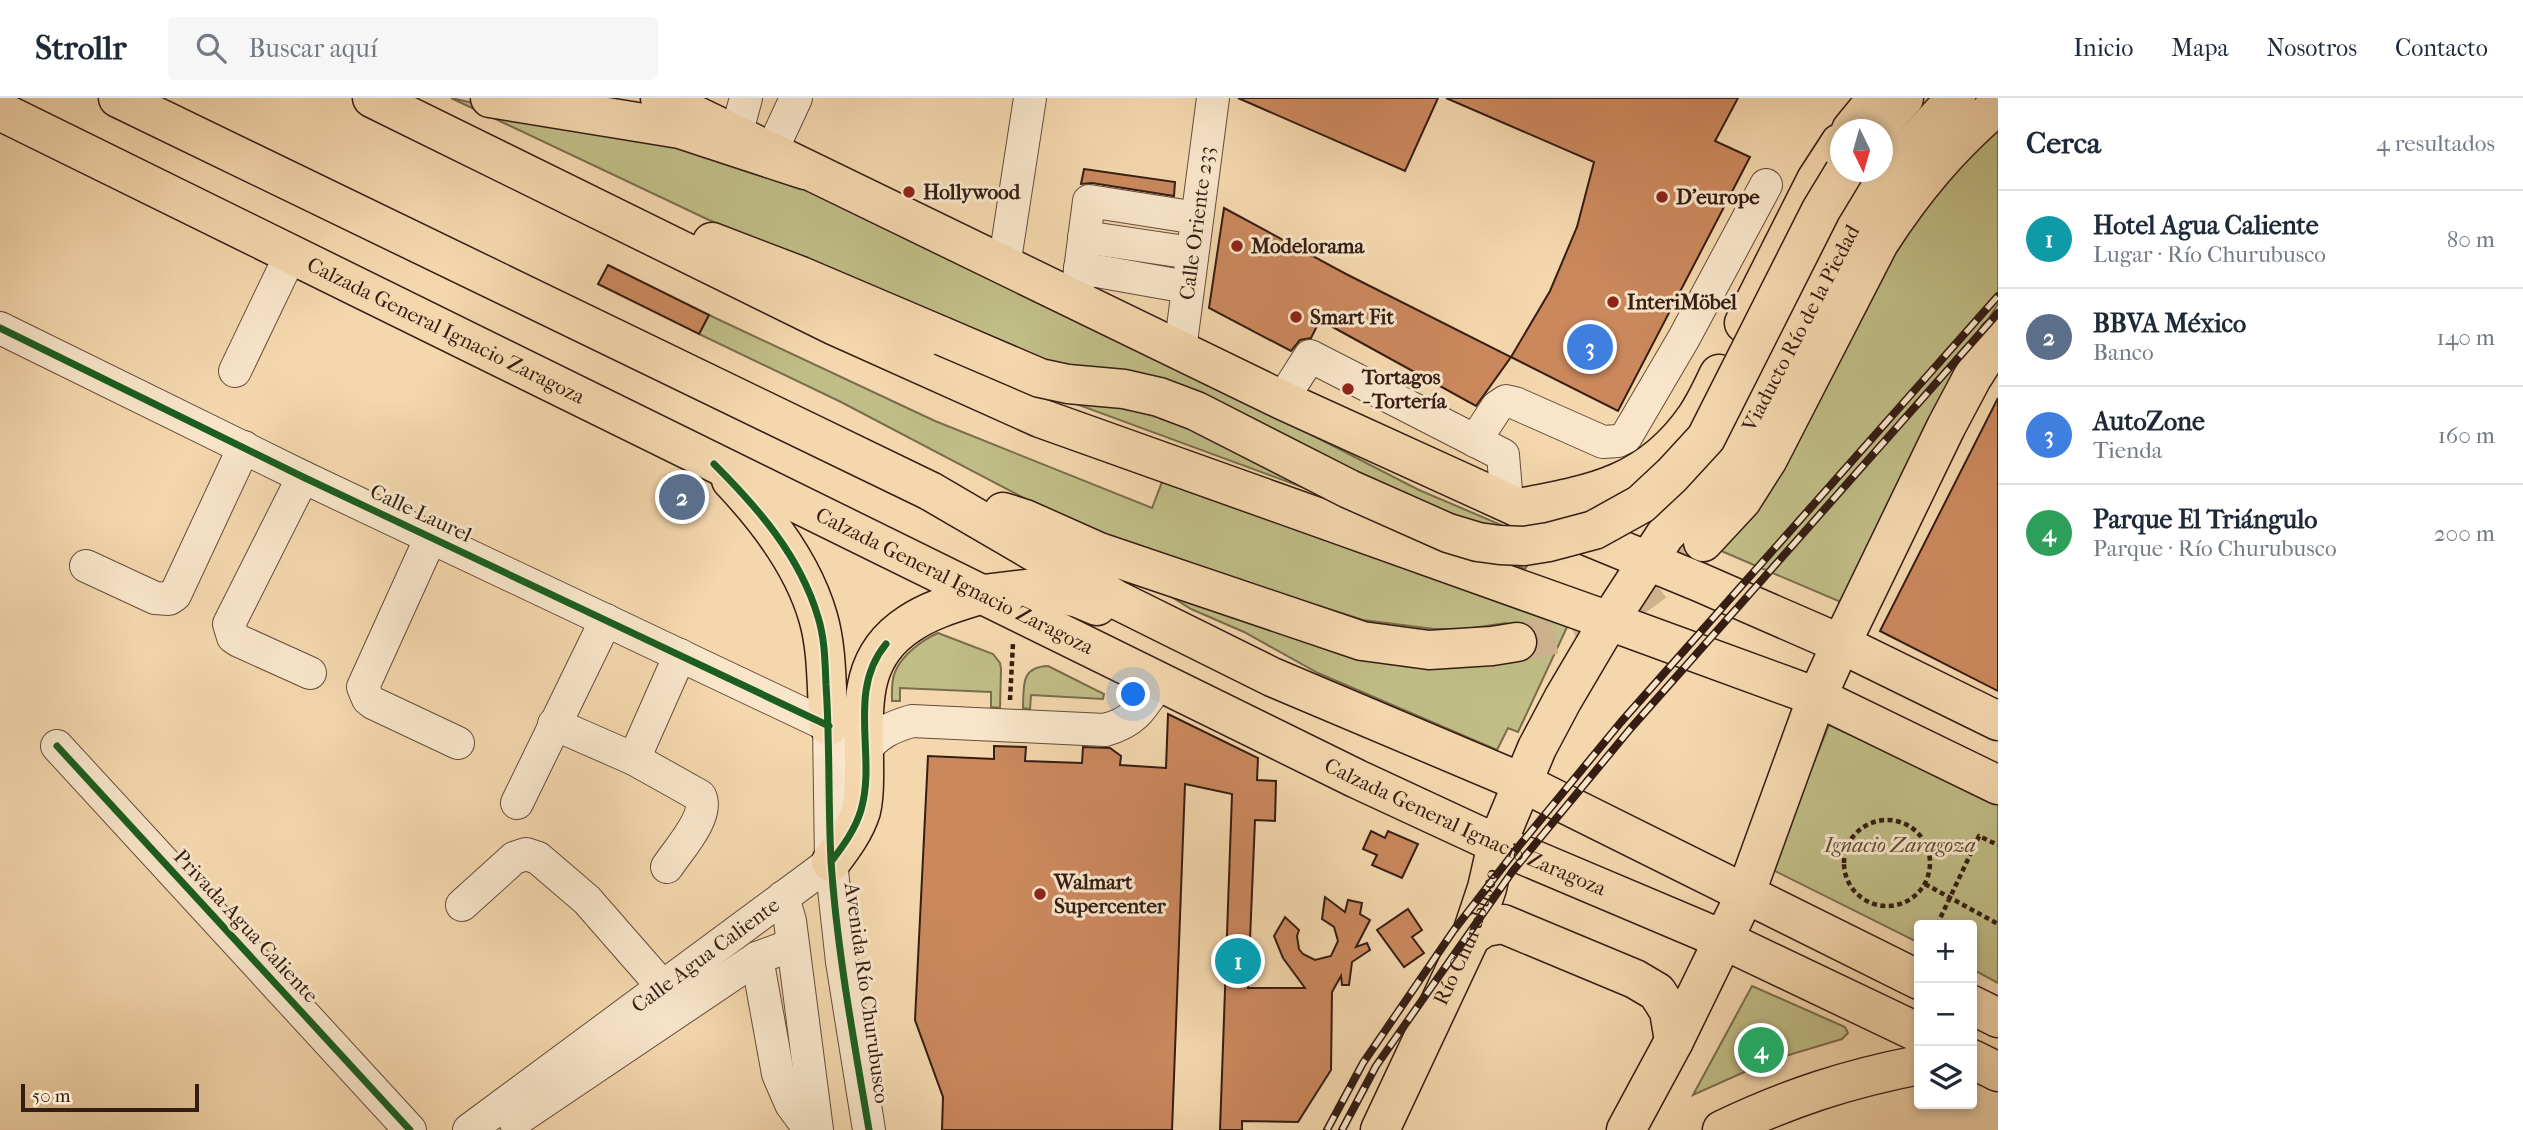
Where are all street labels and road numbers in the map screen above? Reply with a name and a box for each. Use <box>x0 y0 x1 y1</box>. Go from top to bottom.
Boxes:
street label: Calle Oriente 233 <box>1175 145 1219 301</box>
street label: Viaducto Río de la Piedad <box>1737 220 1865 436</box>
street label: Calzada General Ignacio Zaragoza <box>303 252 589 409</box>
street label: Calle Laurel <box>366 479 476 547</box>
street label: Calzada General Ignacio Zaragoza <box>812 503 1098 659</box>
street label: Calzada General Ignacio Zaragoza <box>1321 753 1610 901</box>
street label: Privada Agua Caliente <box>169 845 323 1007</box>
street label: Río Churubusco <box>1428 866 1503 1009</box>
street label: Avenida Río Churubusco <box>839 880 894 1105</box>
street label: Calle Agua Caliente <box>627 893 784 1018</box>

